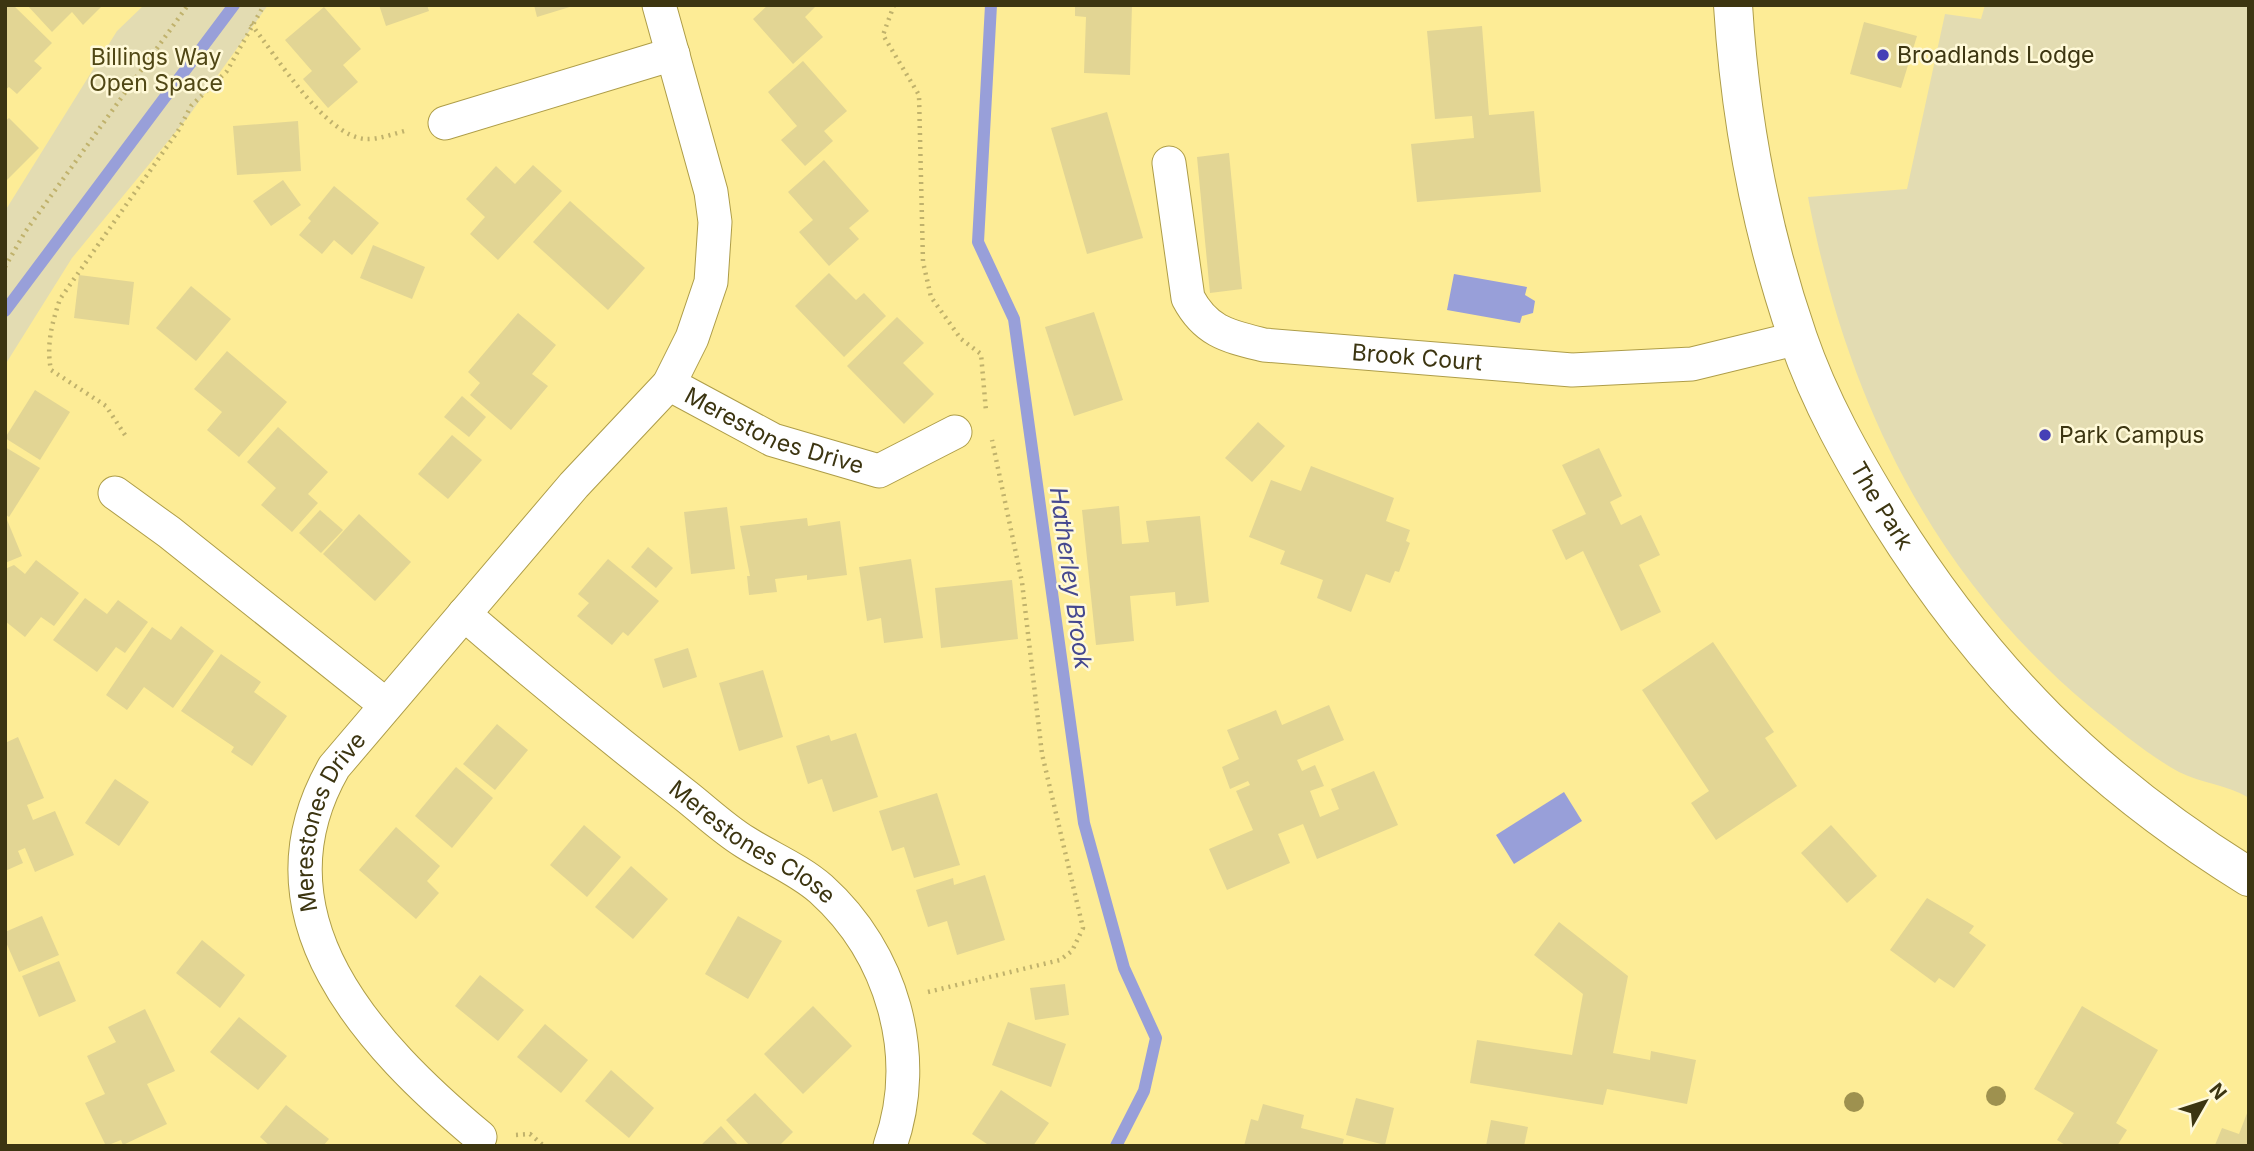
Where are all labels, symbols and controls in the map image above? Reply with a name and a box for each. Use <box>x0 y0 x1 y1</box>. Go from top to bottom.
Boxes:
place label: Broadlands Lodge <box>1897 41 2095 69</box>
park label: Billings Way Open Space <box>89 43 223 97</box>
marker: Broadlands Lodge <box>1875 47 1891 63</box>
street label: Brook Court <box>1351 338 1484 377</box>
street label: Merestones Drive <box>680 381 867 480</box>
place label: Park Campus <box>2059 421 2204 449</box>
marker: Park Campus <box>2037 427 2053 443</box>
street label: The Park <box>1844 457 1919 555</box>
water label: Hatherley Brook <box>1044 485 1098 672</box>
street label: Merestones Drive <box>291 726 372 914</box>
street label: Merestones Close <box>664 774 841 909</box>
north arrow <box>2170 1067 2240 1137</box>
text: N <box>2204 1079 2231 1104</box>

